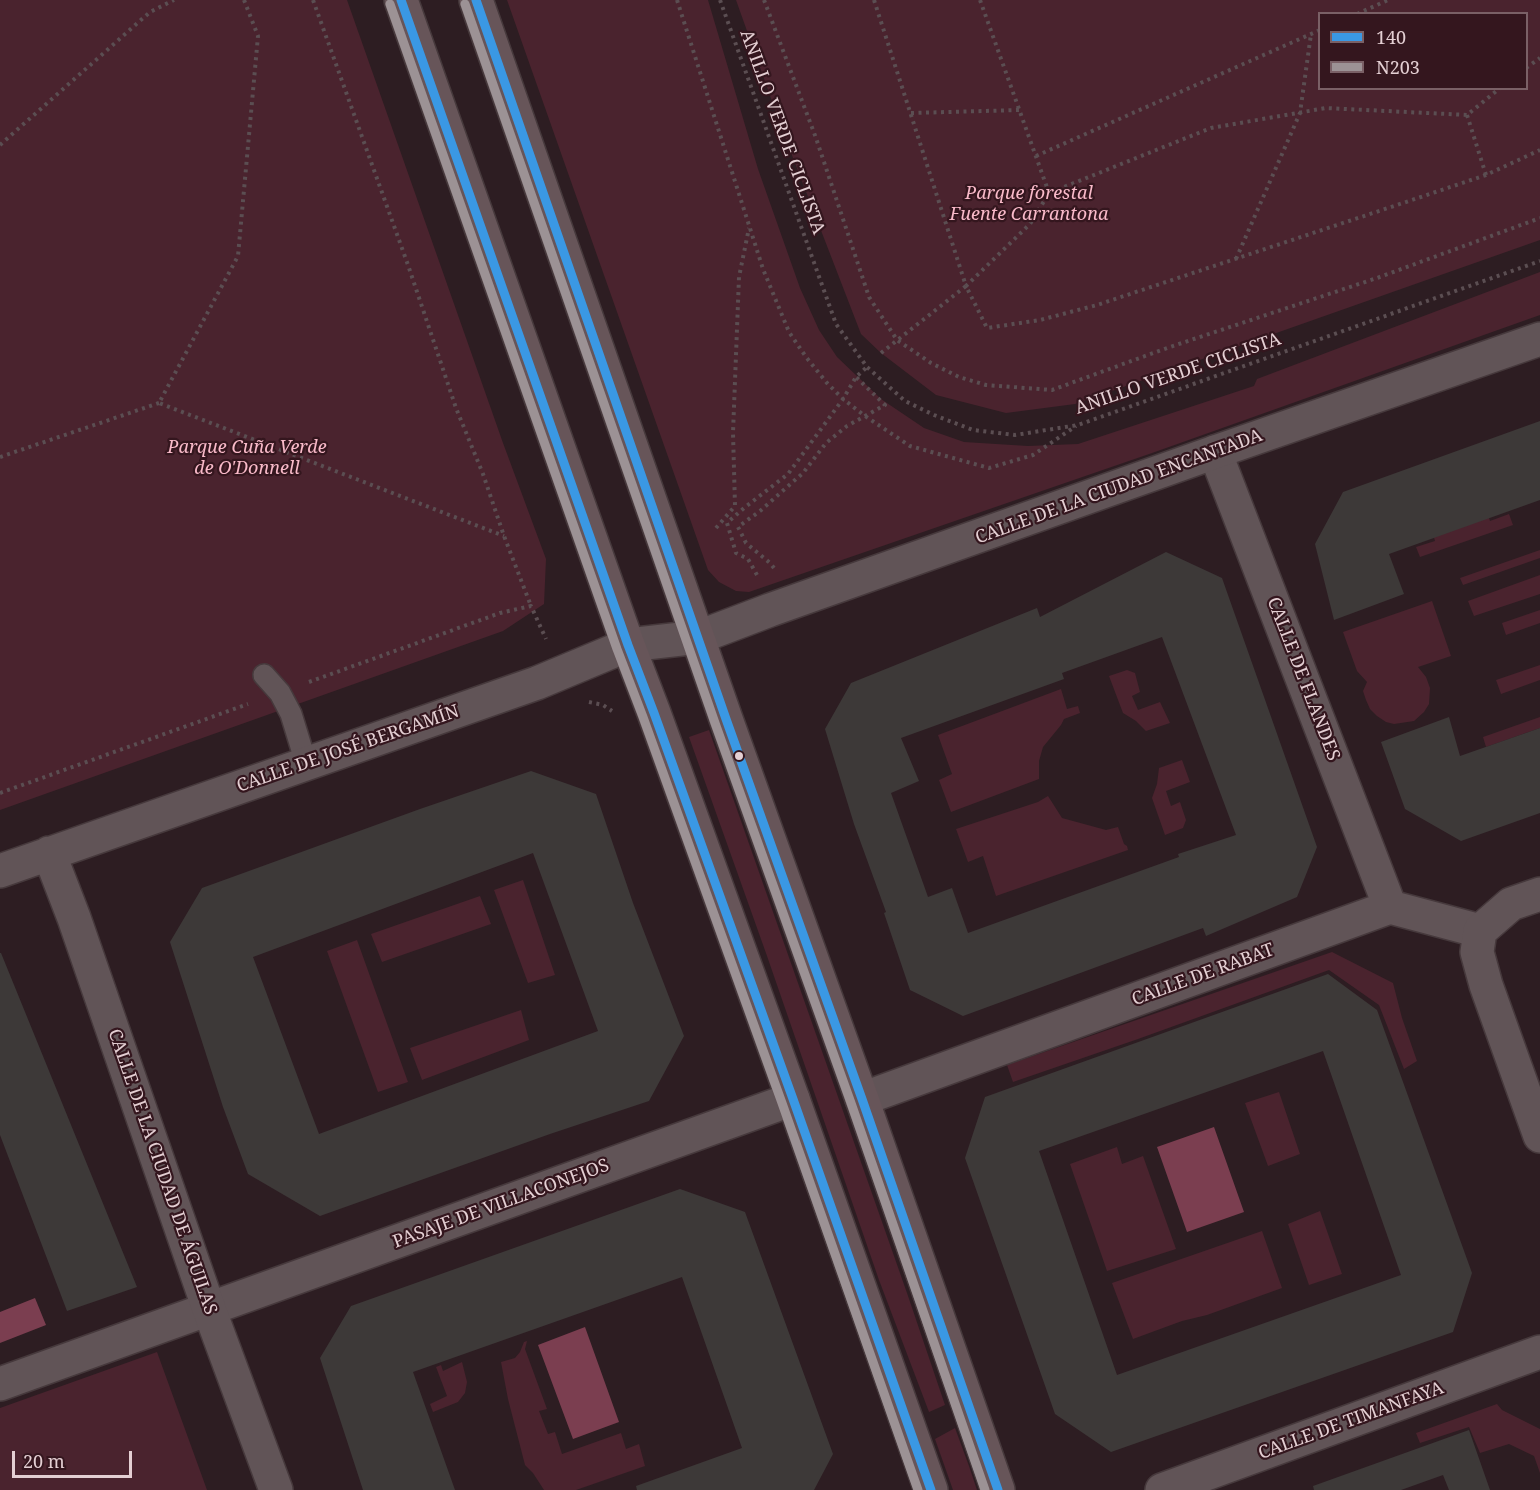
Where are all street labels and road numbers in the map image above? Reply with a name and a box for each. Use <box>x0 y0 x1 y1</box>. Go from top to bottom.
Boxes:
street label: ANILLO VERDE CICLISTA <box>735 27 829 237</box>
street label: ANILLO VERDE CICLISTA <box>1072 329 1284 419</box>
street label: CALLE DE LA CIUDAD ENCANTADA <box>973 425 1265 549</box>
street label: CALLE DE FLANDES <box>1262 594 1344 764</box>
street label: CALLE DE JOSÉ BERGAMÍN <box>234 701 462 797</box>
street label: CALLE DE RABAT <box>1129 939 1277 1011</box>
street label: CALLE DE LA CIUDAD DE ÁGUILAS <box>103 1026 221 1318</box>
street label: PASAJE DE VILLACONEJOS <box>390 1155 612 1253</box>
street label: CALLE DE TIMANFAYA <box>1255 1377 1447 1465</box>

